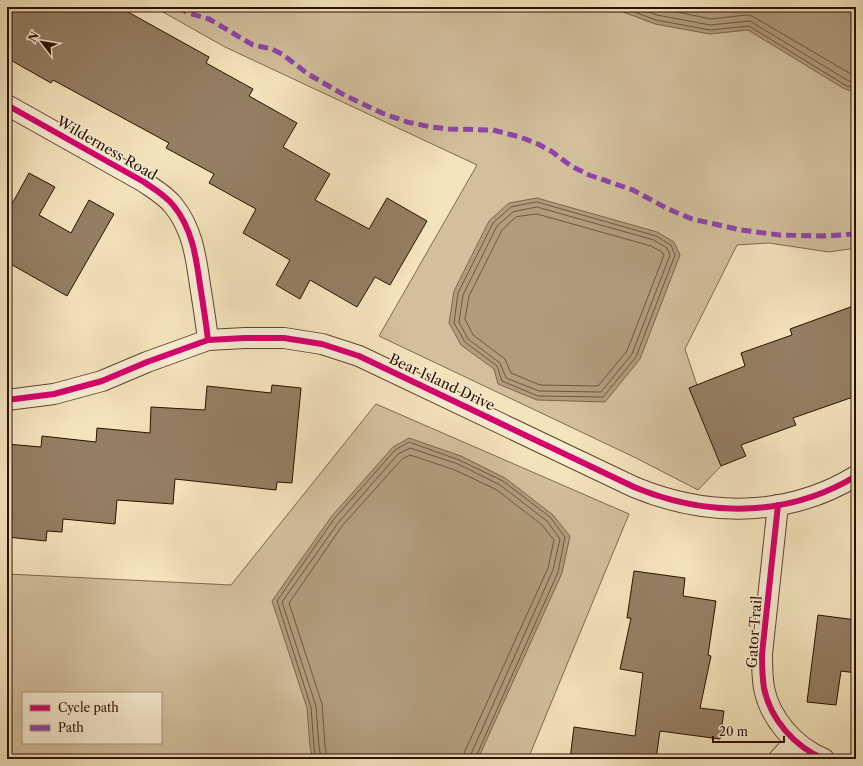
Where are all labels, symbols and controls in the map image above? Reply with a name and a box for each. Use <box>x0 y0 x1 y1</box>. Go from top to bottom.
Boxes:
north arrow <box>22 22 62 62</box>
text: N <box>25 29 42 45</box>
street label: Wilderness Road <box>53 111 161 184</box>
street label: Bear Island Drive <box>386 350 498 414</box>
street label: Gator Trail <box>742 595 766 669</box>
legend <box>22 692 162 744</box>
text: Cycle path <box>58 700 119 715</box>
scale bar <box>713 718 784 744</box>
text: Path <box>58 720 84 735</box>
text: 20 m <box>719 724 748 739</box>

